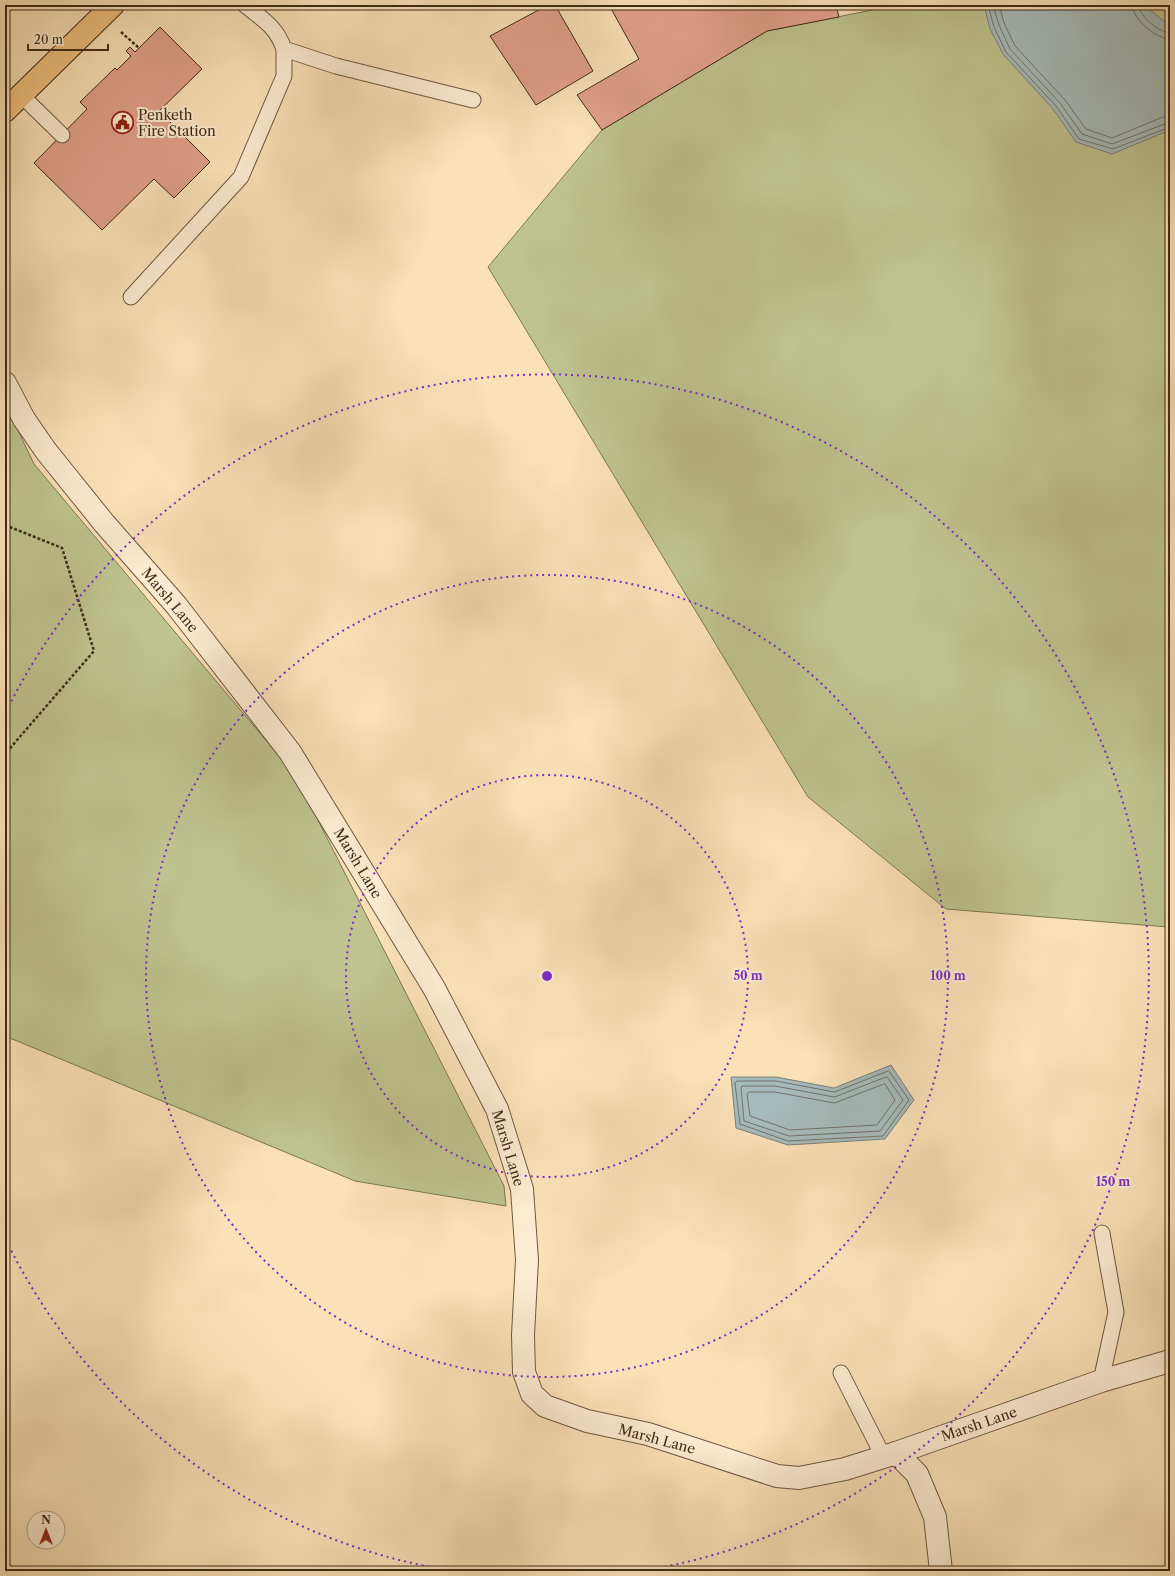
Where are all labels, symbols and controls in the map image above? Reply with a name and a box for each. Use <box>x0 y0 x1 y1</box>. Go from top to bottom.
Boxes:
scale bar <box>28 26 108 52</box>
text: 20 m <box>34 32 63 47</box>
place label: Penketh Fire Station <box>138 106 216 140</box>
public building icon: Penketh Fire Station <box>109 110 135 136</box>
street label: Marsh Lane <box>138 564 202 636</box>
street label: Marsh Lane <box>330 824 386 902</box>
text: 50 m <box>733 968 763 983</box>
text: 100 m <box>930 968 966 983</box>
centre of rings <box>540 969 554 983</box>
street label: Marsh Lane <box>488 1108 528 1189</box>
text: 150 m <box>1096 1174 1130 1189</box>
street label: Marsh Lane <box>939 1403 1019 1445</box>
street label: Marsh Lane <box>616 1420 698 1458</box>
north arrow <box>26 1510 66 1550</box>
text: N <box>41 1513 51 1527</box>

